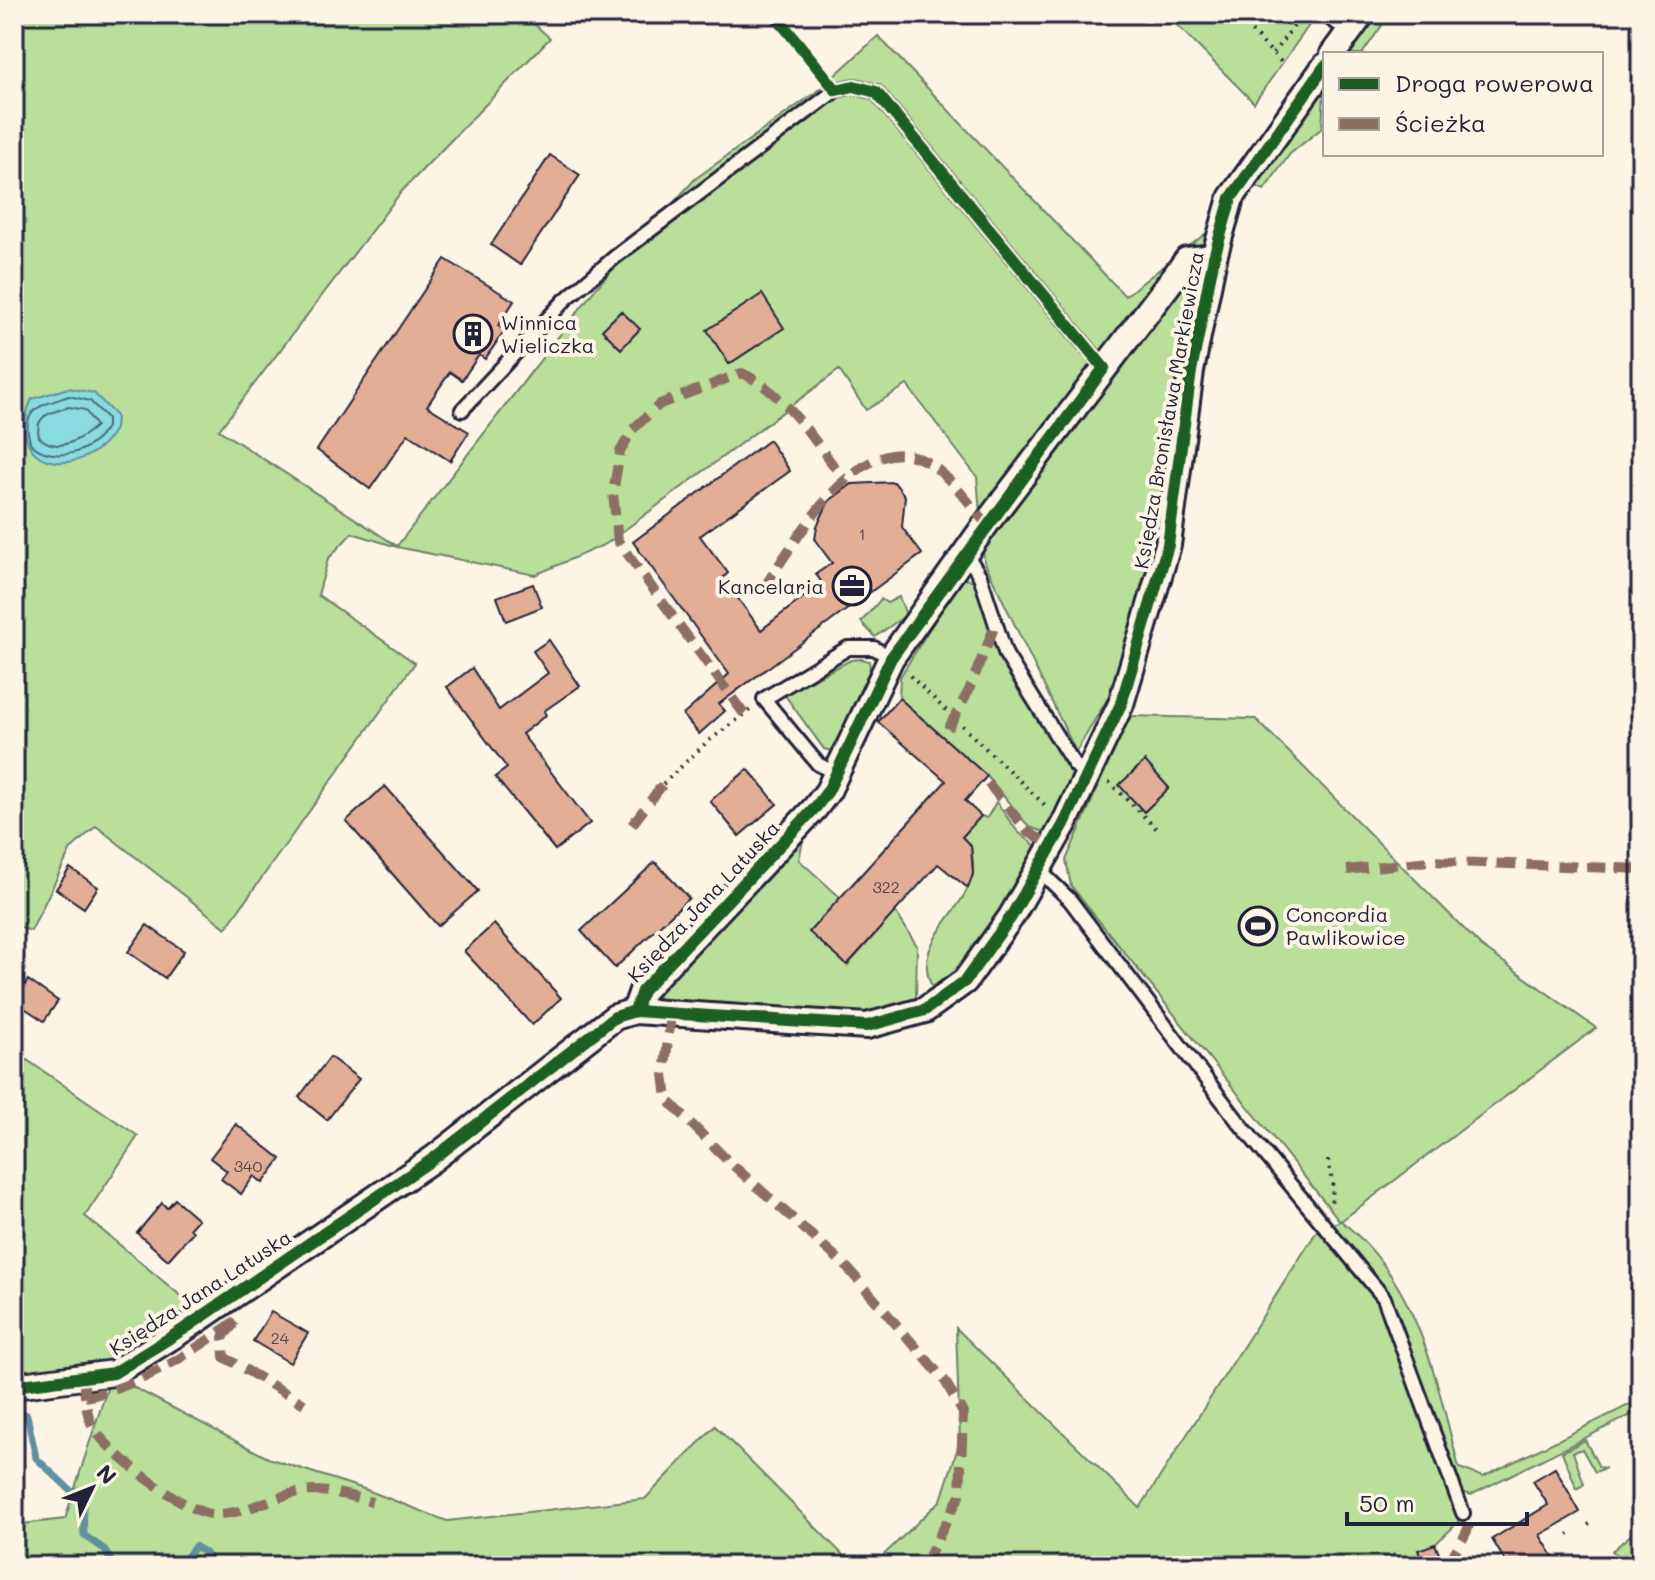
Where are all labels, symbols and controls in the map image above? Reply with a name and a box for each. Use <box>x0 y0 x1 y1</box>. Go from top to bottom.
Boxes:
legend <box>1323 52 1603 156</box>
text: Droga rowerowa <box>1395 67 1594 98</box>
text: Ścieżka <box>1395 107 1486 138</box>
street label: Księdza Bronisława Markiewicza <box>1127 249 1209 571</box>
place label: Winnica Wieliczka <box>501 309 594 358</box>
building icon: Winnica Wieliczka <box>452 313 494 355</box>
house number: 1 <box>858 523 866 544</box>
office icon: Kancelaria <box>831 565 873 607</box>
place label: Kancelaria <box>718 573 824 599</box>
street label: Księdza Jana Latuska <box>621 815 785 987</box>
house number: 322 <box>872 876 900 897</box>
place label: Concordia Pawlikowice <box>1286 901 1406 950</box>
sports icon: Concordia Pawlikowice <box>1237 905 1279 947</box>
house number: 340 <box>234 1155 262 1176</box>
street label: Księdza Jana Latuska <box>104 1223 296 1361</box>
house number: 24 <box>271 1327 290 1348</box>
north arrow <box>52 1448 132 1528</box>
text: N <box>91 1458 123 1490</box>
scale bar <box>1347 1476 1527 1526</box>
text: 50 m <box>1359 1487 1415 1518</box>

